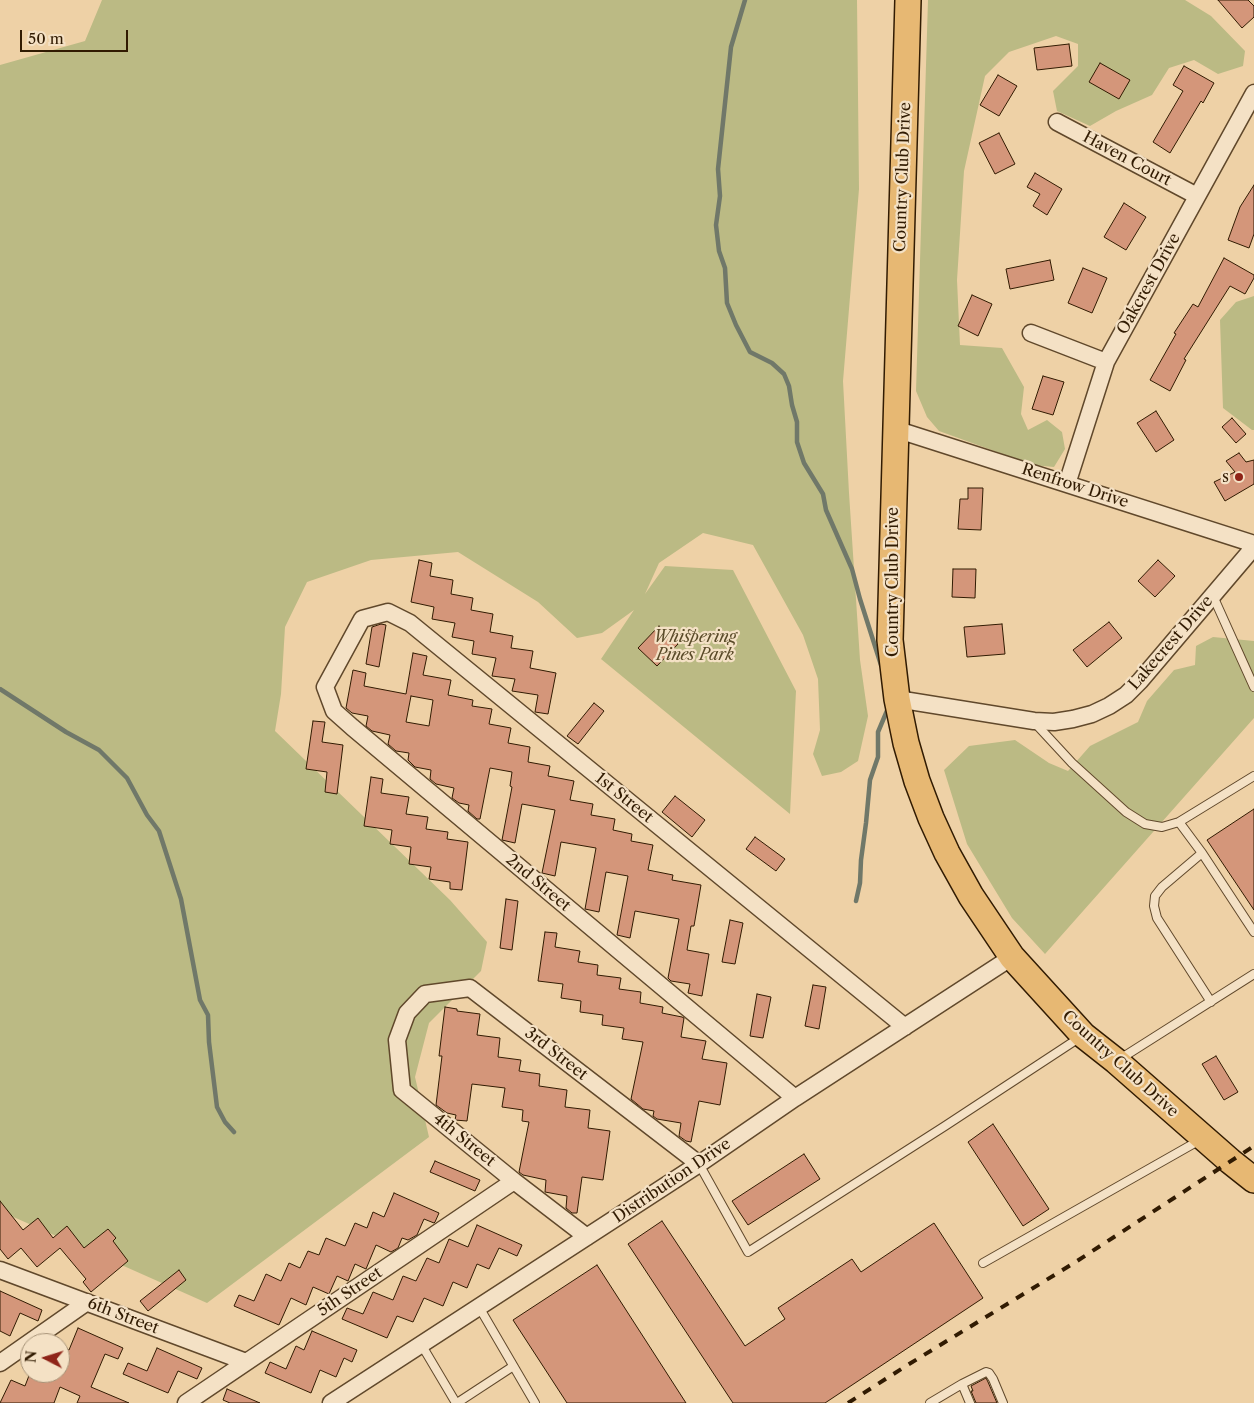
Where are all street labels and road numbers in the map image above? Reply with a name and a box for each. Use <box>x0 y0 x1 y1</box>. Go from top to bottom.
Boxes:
street label: Country Club Drive <box>891 102 915 252</box>
street label: Haven Court <box>1079 128 1175 190</box>
street label: Oakcrest Drive <box>1113 230 1185 338</box>
street label: Renfrow Drive <box>1019 460 1131 512</box>
street label: Country Club Drive <box>883 507 903 657</box>
street label: Lakecrest Drive <box>1125 592 1217 694</box>
street label: 1st Street <box>591 769 657 827</box>
street label: 2nd Street <box>502 850 574 916</box>
street label: Country Club Drive <box>1058 1007 1182 1121</box>
street label: 3rd Street <box>521 1023 591 1085</box>
street label: 4th Street <box>429 1109 499 1171</box>
street label: Distribution Drive <box>610 1135 734 1227</box>
street label: 5th Street <box>314 1263 386 1321</box>
street label: 6th Street <box>85 1294 161 1338</box>

